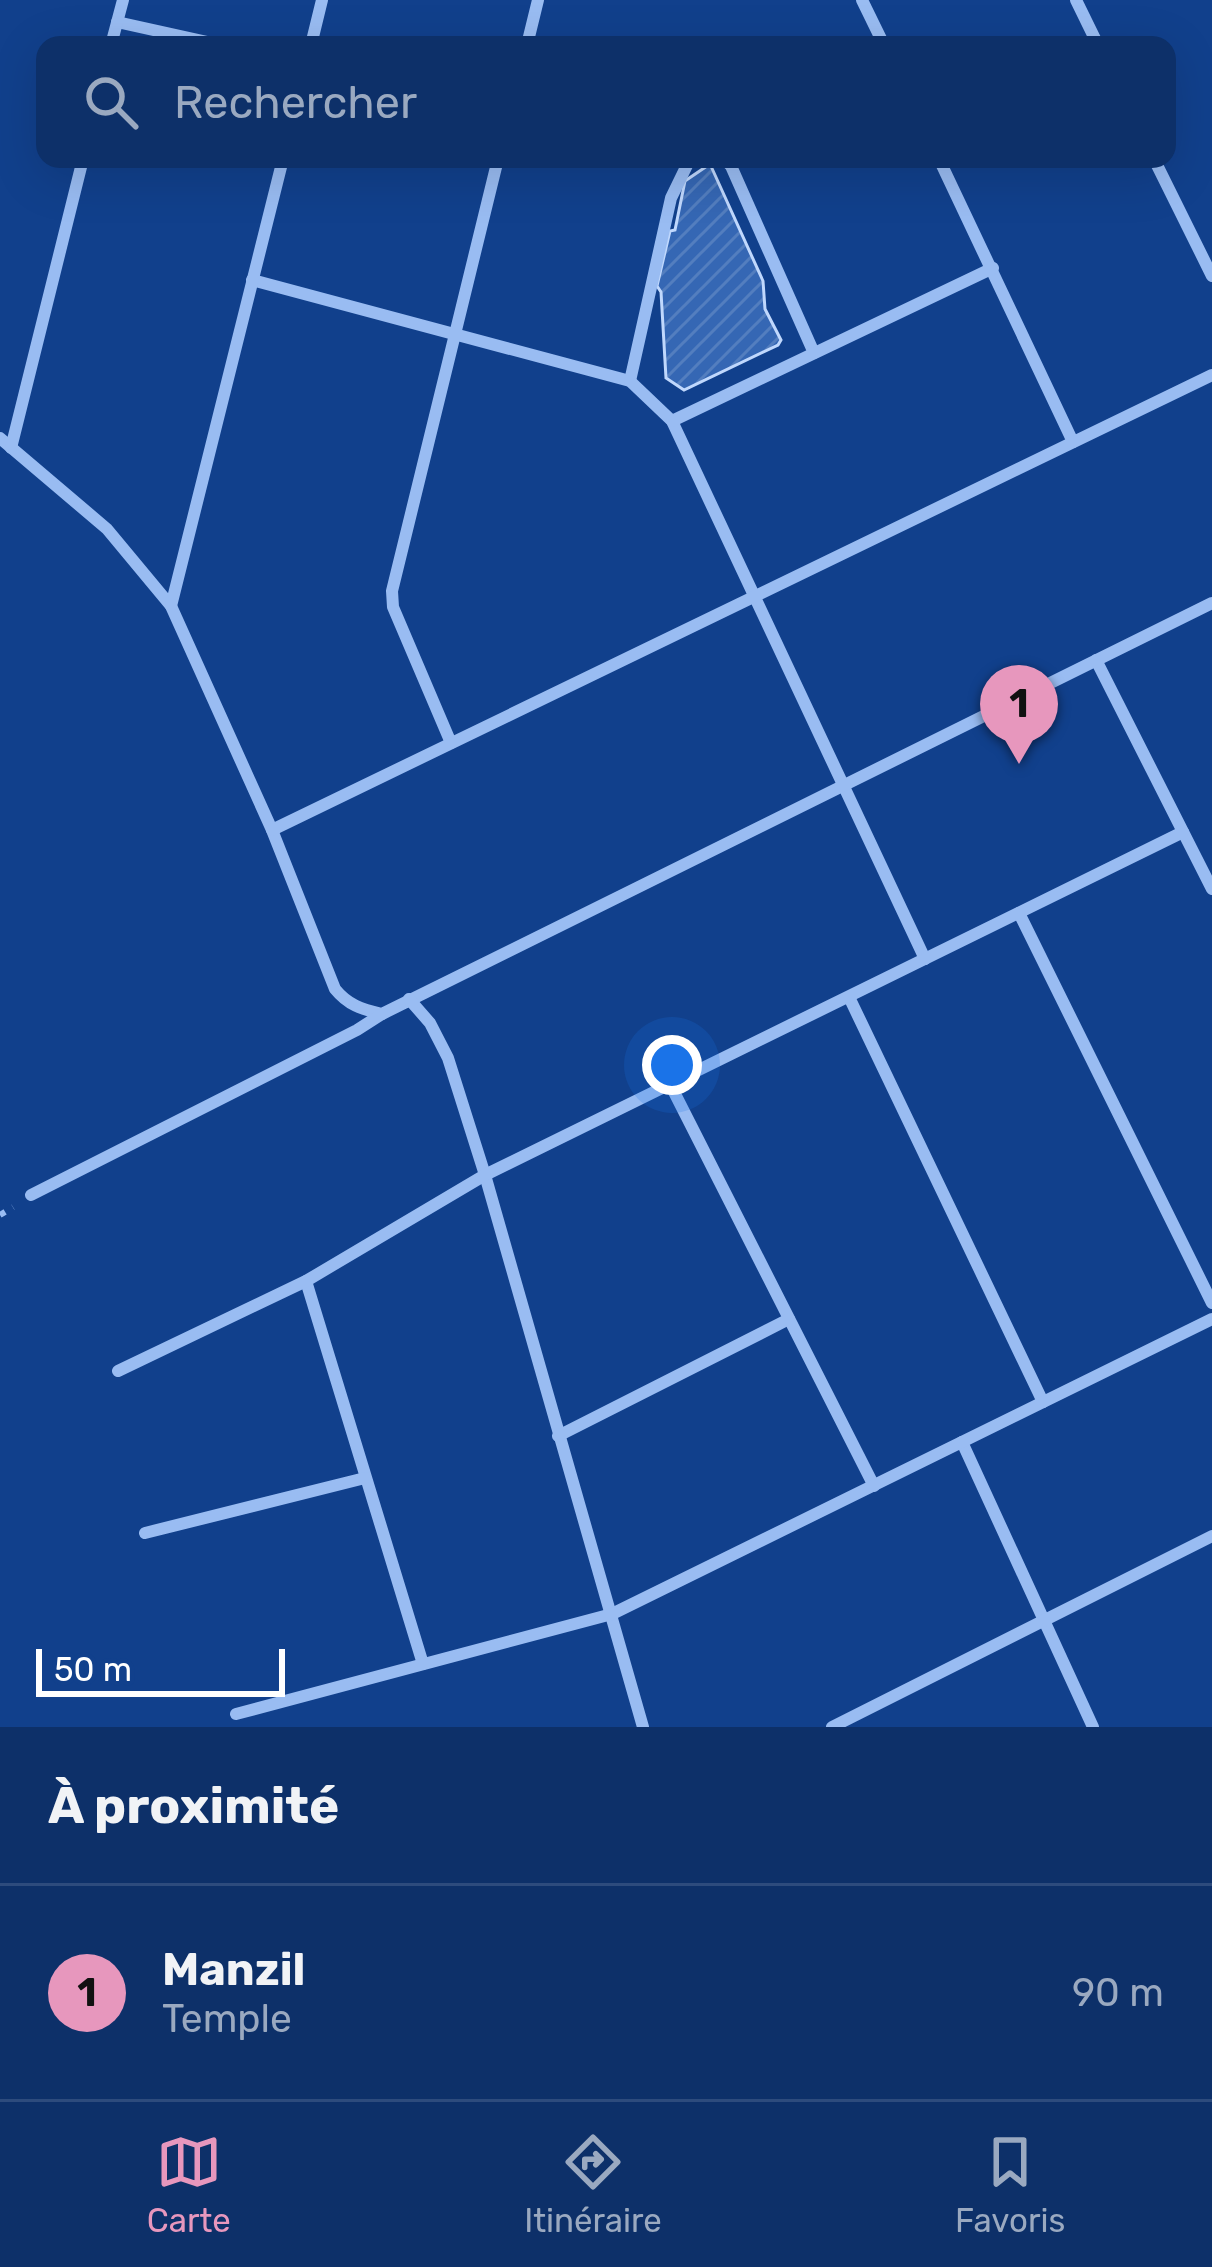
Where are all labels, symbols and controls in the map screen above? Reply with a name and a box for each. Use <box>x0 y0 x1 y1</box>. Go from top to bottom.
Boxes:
search box <box>36 36 1176 168</box>
icon: search <box>78 69 144 135</box>
text: Rechercher <box>174 76 417 129</box>
pin: 1 <box>980 665 1058 764</box>
your location <box>642 1035 702 1095</box>
scale bar <box>36 1643 285 1696</box>
text: 50 m <box>54 1650 132 1689</box>
text: À proximité <box>48 1775 339 1836</box>
text: Manzil <box>162 1943 305 1996</box>
text: 1 <box>77 1970 97 2016</box>
text: 90 m <box>1072 1970 1164 2016</box>
text: Temple <box>162 1996 292 2042</box>
tab: Carte <box>147 2129 231 2240</box>
tab: Itinéraire <box>524 2129 662 2240</box>
tab: Favoris <box>955 2129 1065 2240</box>

